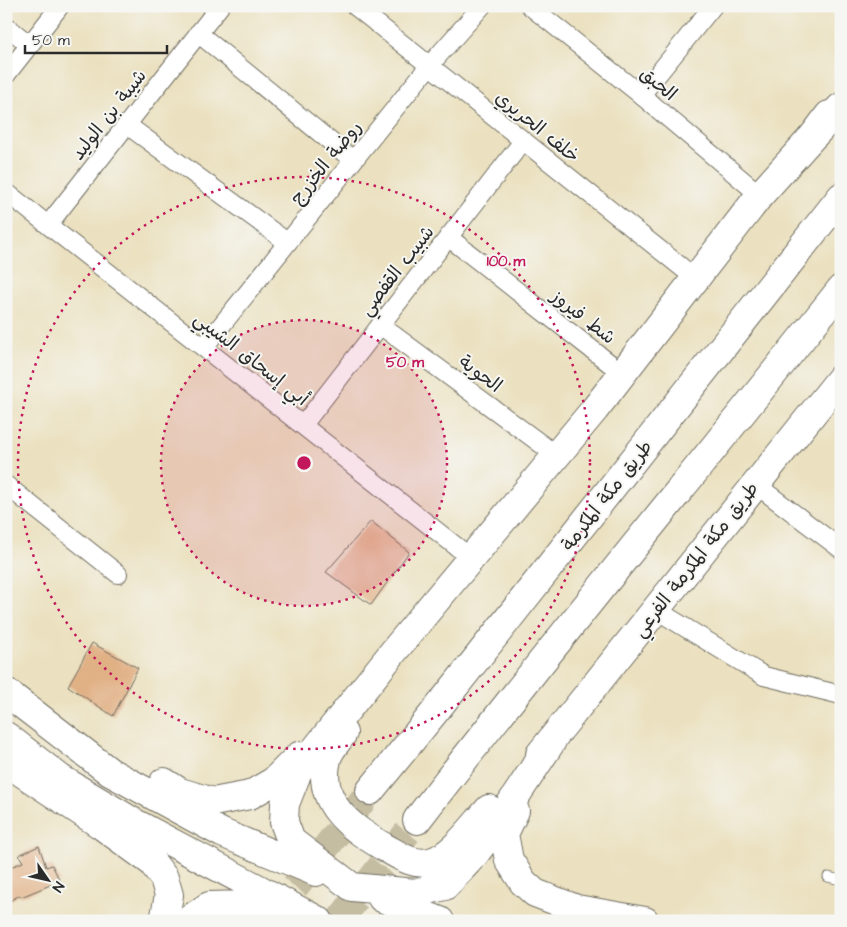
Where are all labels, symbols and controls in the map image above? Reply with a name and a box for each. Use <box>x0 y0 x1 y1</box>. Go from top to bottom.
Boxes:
scale bar <box>25 22 168 54</box>
text: 50 m <box>32 30 70 51</box>
street label: الحبق <box>634 61 682 108</box>
street label: شيبة بن الوليد <box>65 64 153 166</box>
street label: خلف الحريري <box>489 85 585 170</box>
street label: روضة الخزرج <box>284 115 368 211</box>
street label: شبيب القفصي <box>353 220 443 323</box>
text: 100 m <box>487 251 526 272</box>
street label: شط فيروز <box>543 282 621 351</box>
street label: أبي إسحاق الشيبي <box>187 306 315 415</box>
street label: الحوية <box>453 349 507 399</box>
text: 50 m <box>386 352 424 373</box>
street label: طريق مكة المكرمة <box>555 435 659 557</box>
centre of rings <box>295 454 313 472</box>
street label: طريق مكة المكرمة الفرعي <box>627 476 767 645</box>
north arrow <box>22 854 72 904</box>
text: N <box>47 877 69 896</box>

